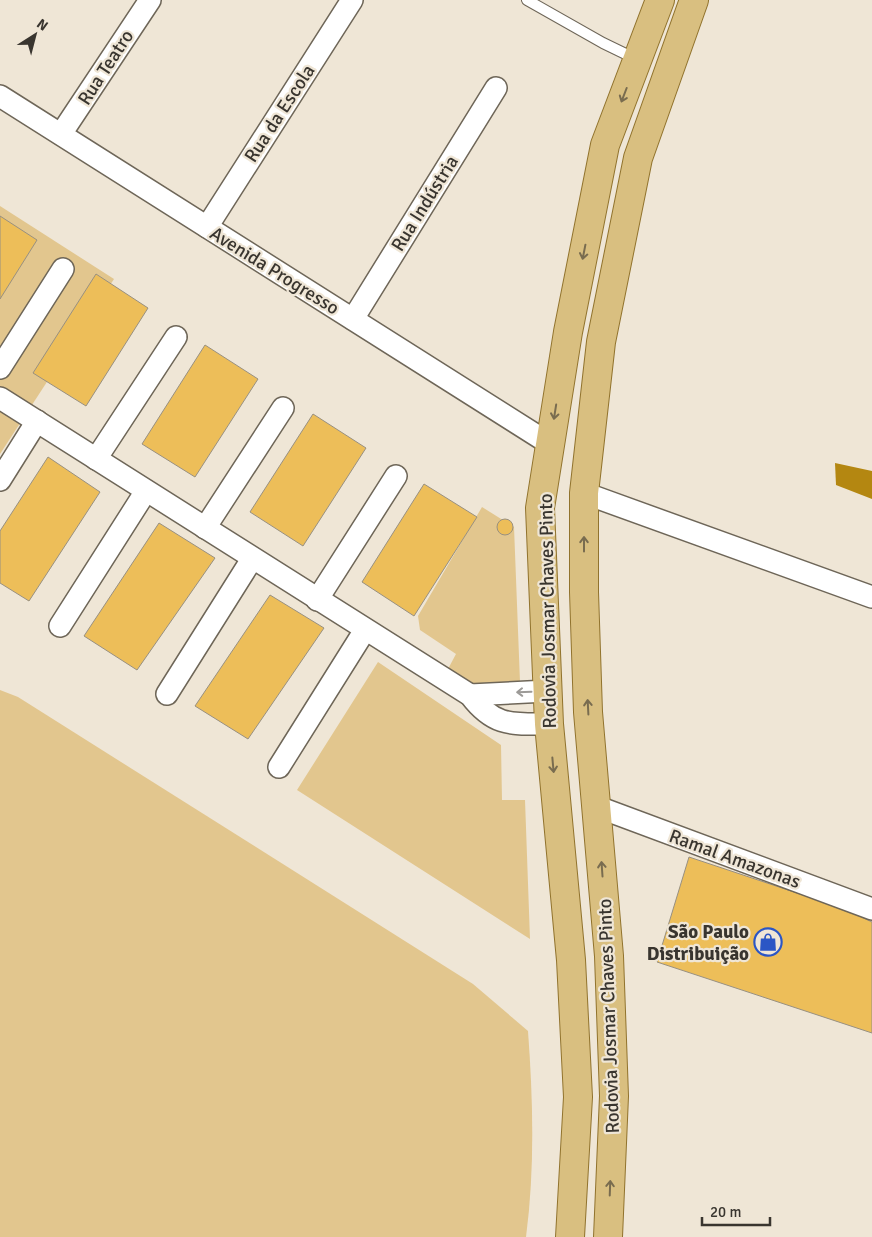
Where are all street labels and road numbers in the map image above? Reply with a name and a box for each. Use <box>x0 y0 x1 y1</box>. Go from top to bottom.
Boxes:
street label: Rua Teatro <box>73 25 139 110</box>
street label: Rua da Escola <box>239 60 320 167</box>
street label: Rua Indústria <box>386 151 464 256</box>
street label: Avenida Progresso <box>205 221 344 320</box>
street label: Rodovia Josmar Chaves Pinto <box>534 493 562 729</box>
street label: Ramal Amazonas <box>666 824 804 894</box>
street label: Rodovia Josmar Chaves Pinto <box>593 898 625 1134</box>

